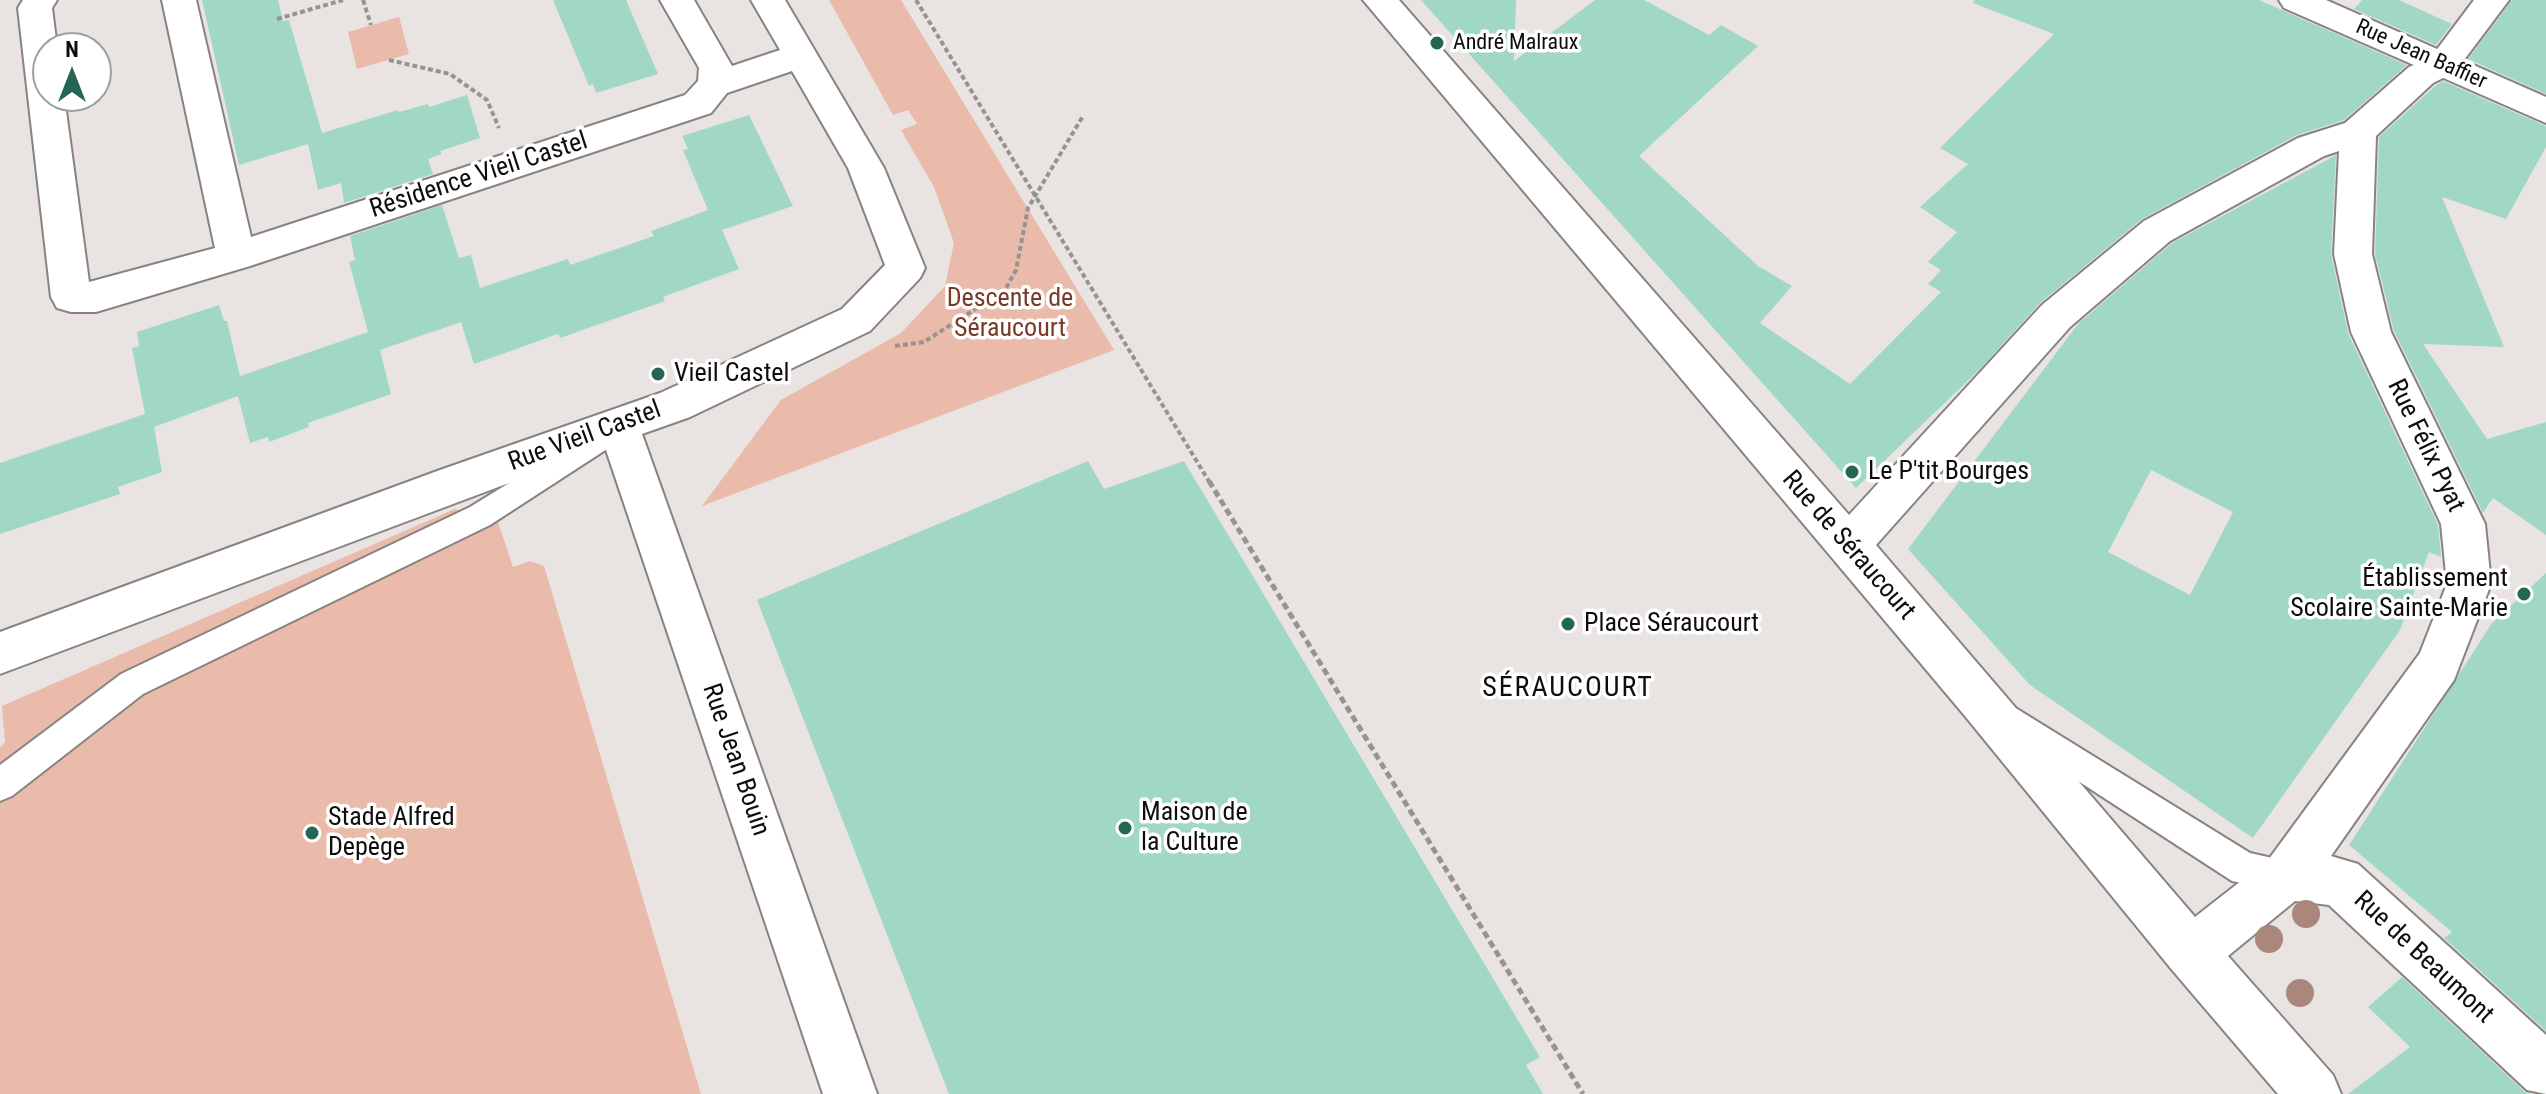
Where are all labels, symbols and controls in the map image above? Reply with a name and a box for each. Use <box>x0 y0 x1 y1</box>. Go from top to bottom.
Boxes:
street label: Rue Jean Baffier <box>2351 14 2491 96</box>
place label: André Malraux <box>1453 30 1578 56</box>
north arrow <box>32 32 112 112</box>
marker: André Malraux <box>1428 34 1446 52</box>
text: N <box>65 37 79 62</box>
street label: Résidence Vieil Castel <box>366 126 592 226</box>
park label: Descente de Séraucourt <box>947 283 1073 344</box>
place label: Vieil Castel <box>674 358 790 390</box>
marker: Vieil Castel <box>649 365 667 383</box>
street label: Rue Félix Pyat <box>2379 375 2471 517</box>
street label: Rue Vieil Castel <box>504 395 666 479</box>
place label: Le P'tit Bourges <box>1868 456 2029 488</box>
marker: Le P'tit Bourges <box>1843 463 1861 481</box>
street label: Rue de Séraucourt <box>1775 465 1921 627</box>
place label: Établissement Scolaire Sainte-Marie <box>2290 563 2508 624</box>
marker: Établissement Scolaire Sainte-Marie <box>2515 585 2533 603</box>
place label: Place Séraucourt <box>1584 608 1759 640</box>
marker: Place Séraucourt <box>1559 615 1577 633</box>
district label: SÉRAUCOURT <box>1482 672 1654 706</box>
street label: Rue Jean Bouin <box>694 680 776 840</box>
place label: Maison de la Culture <box>1141 797 1248 858</box>
place label: Stade Alfred Depège <box>328 802 455 864</box>
marker: Maison de la Culture <box>1116 819 1134 837</box>
marker: Stade Alfred Depège <box>303 824 321 842</box>
street label: Rue de Beaumont <box>2347 885 2499 1031</box>

